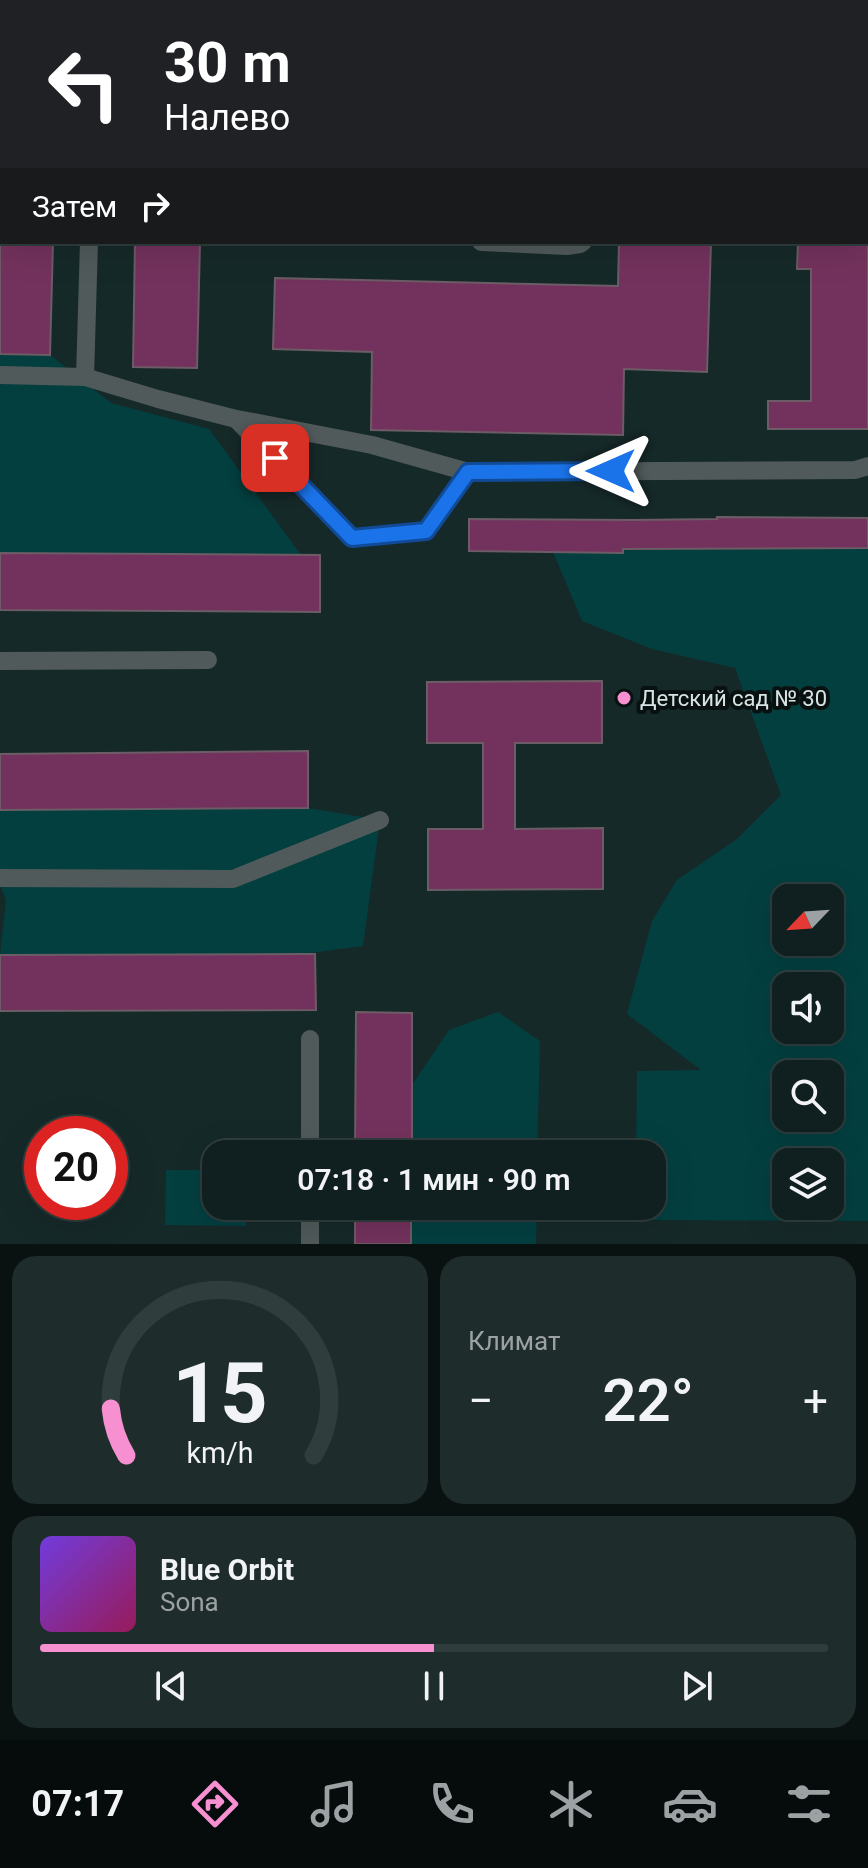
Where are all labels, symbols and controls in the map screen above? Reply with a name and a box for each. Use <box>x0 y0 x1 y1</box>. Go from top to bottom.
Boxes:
text: 30 m <box>164 30 291 96</box>
icon: left <box>32 32 136 136</box>
text: Налево <box>164 97 290 139</box>
icon: right <box>133 184 177 228</box>
text: Затем <box>32 189 117 224</box>
pin <box>241 424 309 492</box>
position arrow <box>569 429 653 513</box>
icon: arrive <box>253 436 297 480</box>
place label: Детский сад № 30 <box>640 686 827 711</box>
marker: Детский сад № 30 <box>615 689 633 707</box>
north arrow <box>772 884 844 956</box>
map controls <box>772 884 844 1220</box>
button: sound <box>772 972 844 1044</box>
button: search <box>772 1060 844 1132</box>
speed limit sign: 20 <box>24 1116 128 1220</box>
button: layers <box>772 1148 844 1220</box>
text: 07:18 · 1 мин · 90 m <box>297 1162 571 1197</box>
text: Климат <box>468 1326 560 1356</box>
text: 15 <box>172 1345 268 1442</box>
text: 22° <box>602 1365 694 1436</box>
text: − <box>468 1375 493 1427</box>
text: + <box>803 1375 828 1427</box>
text: km/h <box>186 1436 254 1470</box>
text: Blue Orbit <box>160 1552 294 1587</box>
text: Sona <box>160 1587 219 1617</box>
icon: previous <box>149 1664 193 1708</box>
icon: pause <box>412 1664 456 1708</box>
icon: next <box>675 1664 719 1708</box>
icon: directions <box>187 1776 243 1832</box>
icon: music <box>306 1776 362 1832</box>
icon: phone <box>424 1776 480 1832</box>
icon: climate <box>543 1776 599 1832</box>
icon: car <box>662 1776 718 1832</box>
icon: filters <box>781 1776 837 1832</box>
text: 07:17 <box>31 1783 124 1825</box>

